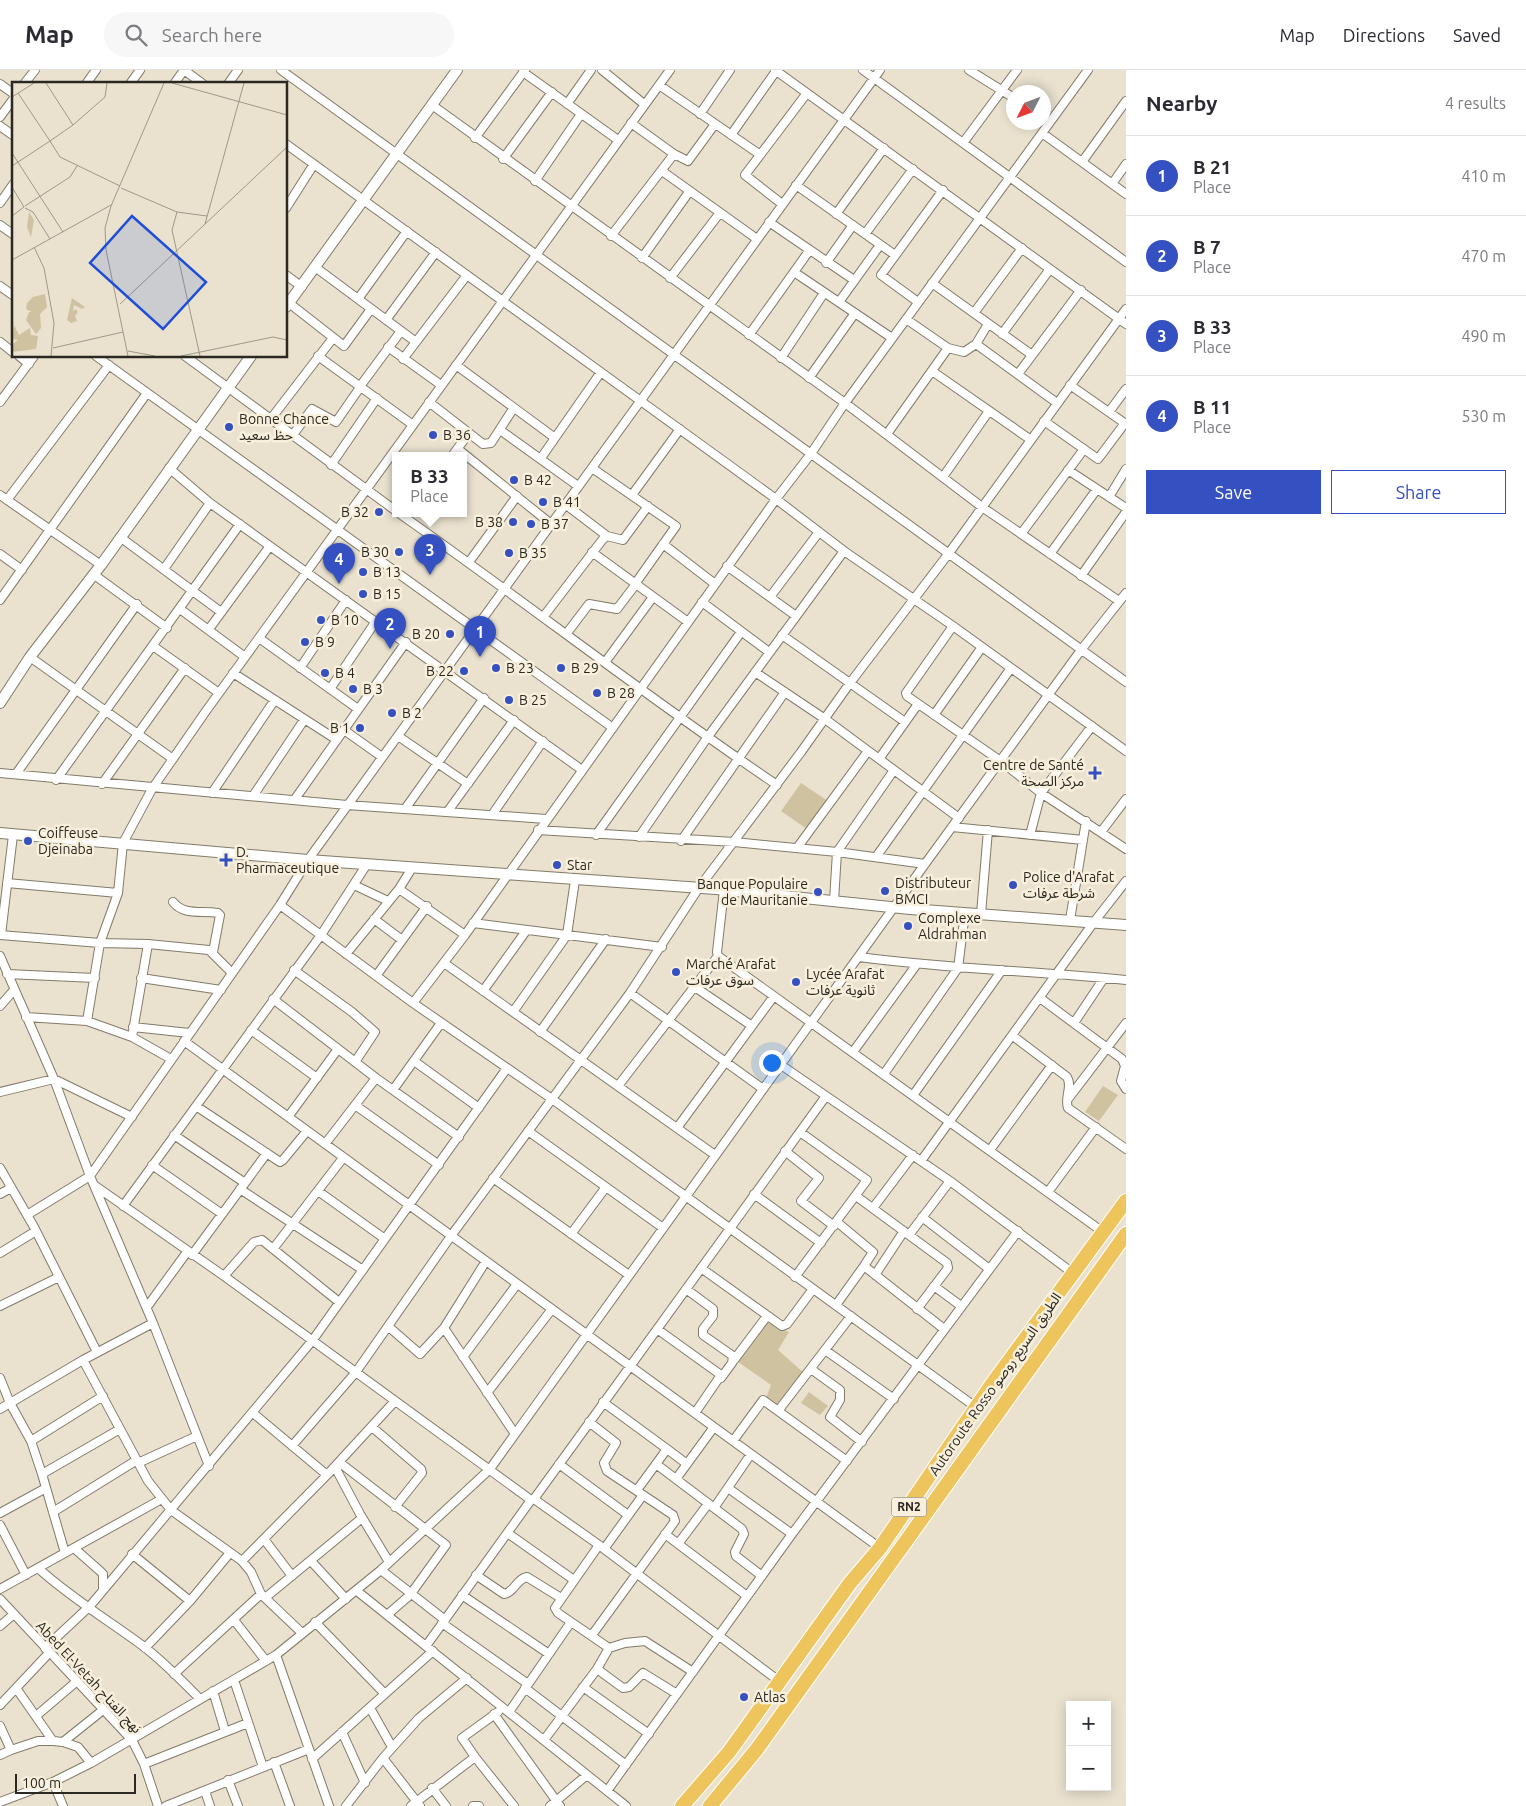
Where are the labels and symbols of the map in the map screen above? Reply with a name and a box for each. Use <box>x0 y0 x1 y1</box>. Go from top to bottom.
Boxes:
inset map <box>12 82 288 358</box>
north arrow <box>1006 85 1051 130</box>
place label: Bonne Chance حظ سعيد <box>239 411 329 443</box>
marker: Bonne Chance حظ سعيد <box>223 421 235 433</box>
place label: B 36 <box>443 427 471 443</box>
marker: B 36 <box>427 429 439 441</box>
place label: B 42 <box>524 472 552 488</box>
marker: B 42 <box>508 474 520 486</box>
place label: B 41 <box>553 494 581 510</box>
marker: B 41 <box>537 496 549 508</box>
place label: B 32 <box>341 504 369 520</box>
marker: B 32 <box>373 506 385 518</box>
place label: B 38 <box>475 514 503 530</box>
marker: B 38 <box>507 516 519 528</box>
place label: B 37 <box>541 516 569 532</box>
marker: B 37 <box>525 518 537 530</box>
pin: 3 <box>414 534 446 575</box>
pin: 4 <box>323 543 355 584</box>
place label: B 30 <box>361 544 389 560</box>
place label: B 35 <box>519 545 547 561</box>
marker: B 30 <box>393 546 405 558</box>
marker: B 35 <box>503 547 515 559</box>
place label: B 13 <box>373 564 401 580</box>
marker: B 13 <box>357 566 369 578</box>
place label: B 15 <box>373 586 401 602</box>
marker: B 15 <box>357 588 369 600</box>
pin: 2 <box>374 608 406 649</box>
place label: B 10 <box>331 612 359 628</box>
marker: B 10 <box>315 614 327 626</box>
pin: 1 <box>464 616 496 657</box>
place label: B 20 <box>412 626 440 642</box>
marker: B 20 <box>444 628 456 640</box>
place label: B 9 <box>315 634 335 650</box>
marker: B 9 <box>299 636 311 648</box>
place label: B 23 <box>506 660 534 676</box>
place label: B 29 <box>571 660 599 676</box>
marker: B 23 <box>490 662 502 674</box>
marker: B 29 <box>555 662 567 674</box>
place label: B 22 <box>426 663 454 679</box>
place label: B 4 <box>335 665 355 681</box>
marker: B 22 <box>458 665 470 677</box>
marker: B 4 <box>319 667 331 679</box>
place label: B 3 <box>363 681 383 697</box>
marker: B 3 <box>347 683 359 695</box>
place label: B 28 <box>607 685 635 701</box>
marker: B 28 <box>591 687 603 699</box>
place label: B 25 <box>519 692 547 708</box>
marker: B 25 <box>503 694 515 706</box>
place label: B 2 <box>402 705 422 721</box>
marker: B 2 <box>386 707 398 719</box>
place label: B 1 <box>330 720 350 736</box>
marker: B 1 <box>354 722 366 734</box>
place label: Centre de Santé مركز الصحة <box>983 757 1084 790</box>
marker: Centre de Santé مركز الصحة <box>1088 766 1102 780</box>
place label: Coiffeuse Djeinaba <box>38 825 98 857</box>
marker: Coiffeuse Djeinaba <box>22 835 34 847</box>
place label: D. Pharmaceutique <box>236 844 339 876</box>
marker: D. Pharmaceutique <box>220 854 232 866</box>
place label: Star <box>567 857 593 873</box>
marker: Star <box>551 859 563 871</box>
place label: Police d'Arafat شرطة عرفات <box>1023 869 1115 902</box>
place label: Distributeur BMCI <box>895 875 972 907</box>
place label: Banque Populaire de Mauritanie <box>697 876 808 908</box>
marker: Police d'Arafat شرطة عرفات <box>1007 879 1019 891</box>
marker: Distributeur BMCI <box>879 885 891 897</box>
marker: Banque Populaire de Mauritanie <box>812 886 824 898</box>
place label: Complexe Aldrahman <box>918 910 987 942</box>
marker: Complexe Aldrahman <box>902 920 914 932</box>
place label: Marché Arafat سوق عرفات <box>686 956 776 989</box>
marker: Marché Arafat سوق عرفات <box>670 966 682 978</box>
place label: Lycée Arafat ثانوية عرفات <box>806 966 885 999</box>
marker: Lycée Arafat ثانوية عرفات <box>790 976 802 988</box>
your location <box>759 1050 785 1076</box>
street label: Autoroute Rosso الطريق السريع روصو <box>926 1290 1067 1480</box>
road number: RN2 <box>892 1498 926 1516</box>
street label: Abed El-Vetah نهج الفتاح <box>31 1618 145 1739</box>
place label: Atlas <box>754 1689 786 1705</box>
marker: Atlas <box>738 1691 750 1703</box>
scale bar <box>15 1771 136 1794</box>

